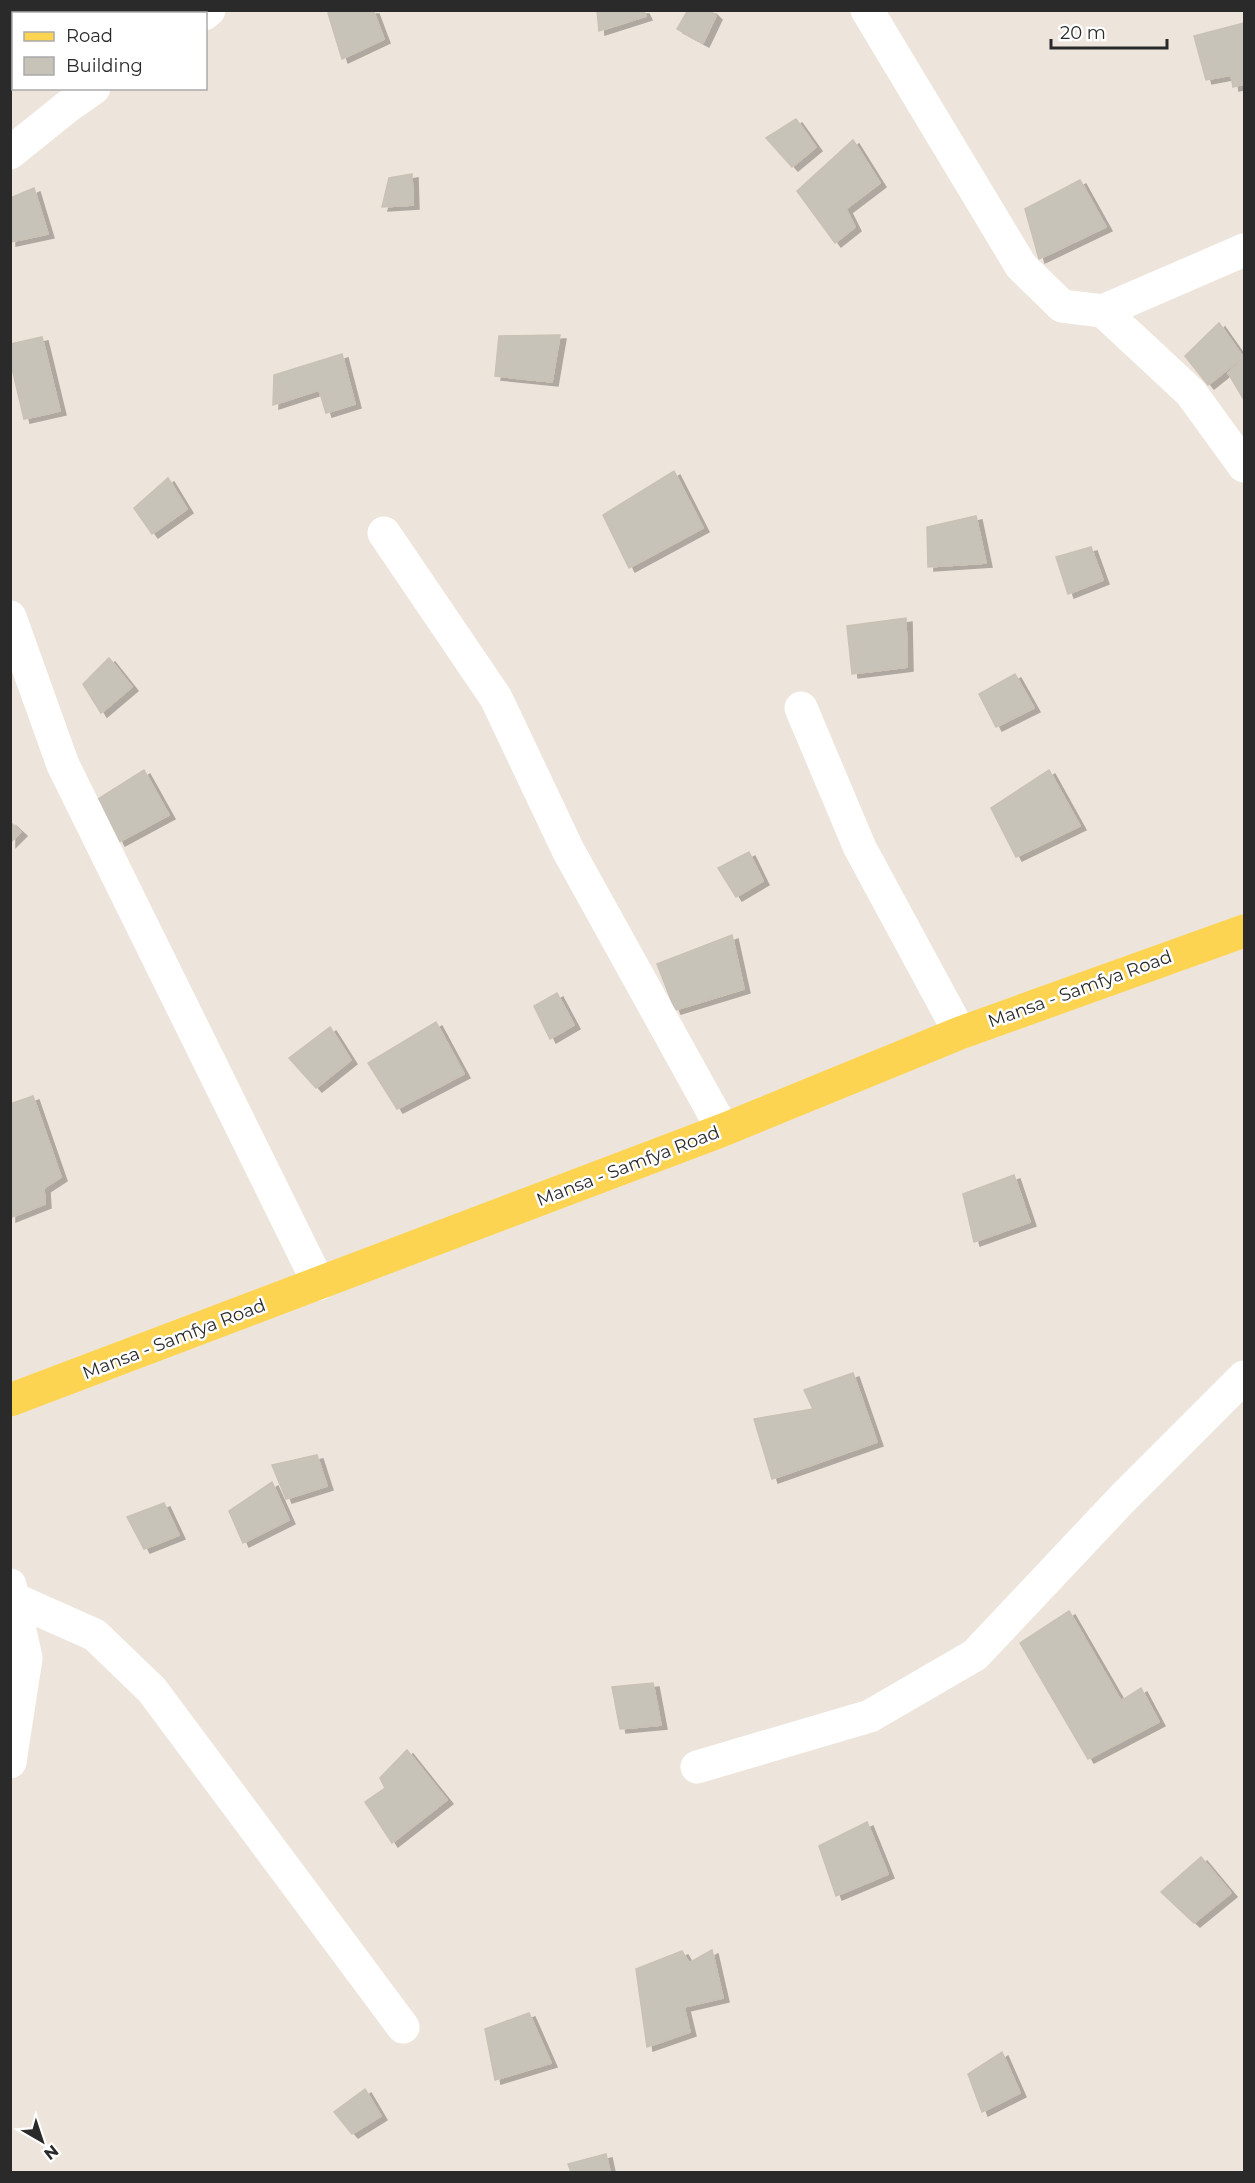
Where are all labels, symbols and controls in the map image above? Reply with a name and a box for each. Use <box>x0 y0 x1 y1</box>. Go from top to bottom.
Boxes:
legend <box>12 12 207 90</box>
scale bar <box>1051 12 1166 50</box>
text: 20 m <box>1060 22 1106 44</box>
text: Road <box>66 25 113 47</box>
text: Building <box>66 55 143 77</box>
street label: Mansa - Samfya Road <box>985 945 1175 1033</box>
street label: Mansa - Samfya Road <box>533 1121 723 1211</box>
street label: Mansa - Samfya Road <box>79 1294 269 1384</box>
north arrow <box>12 2111 72 2171</box>
text: N <box>40 2141 62 2164</box>

